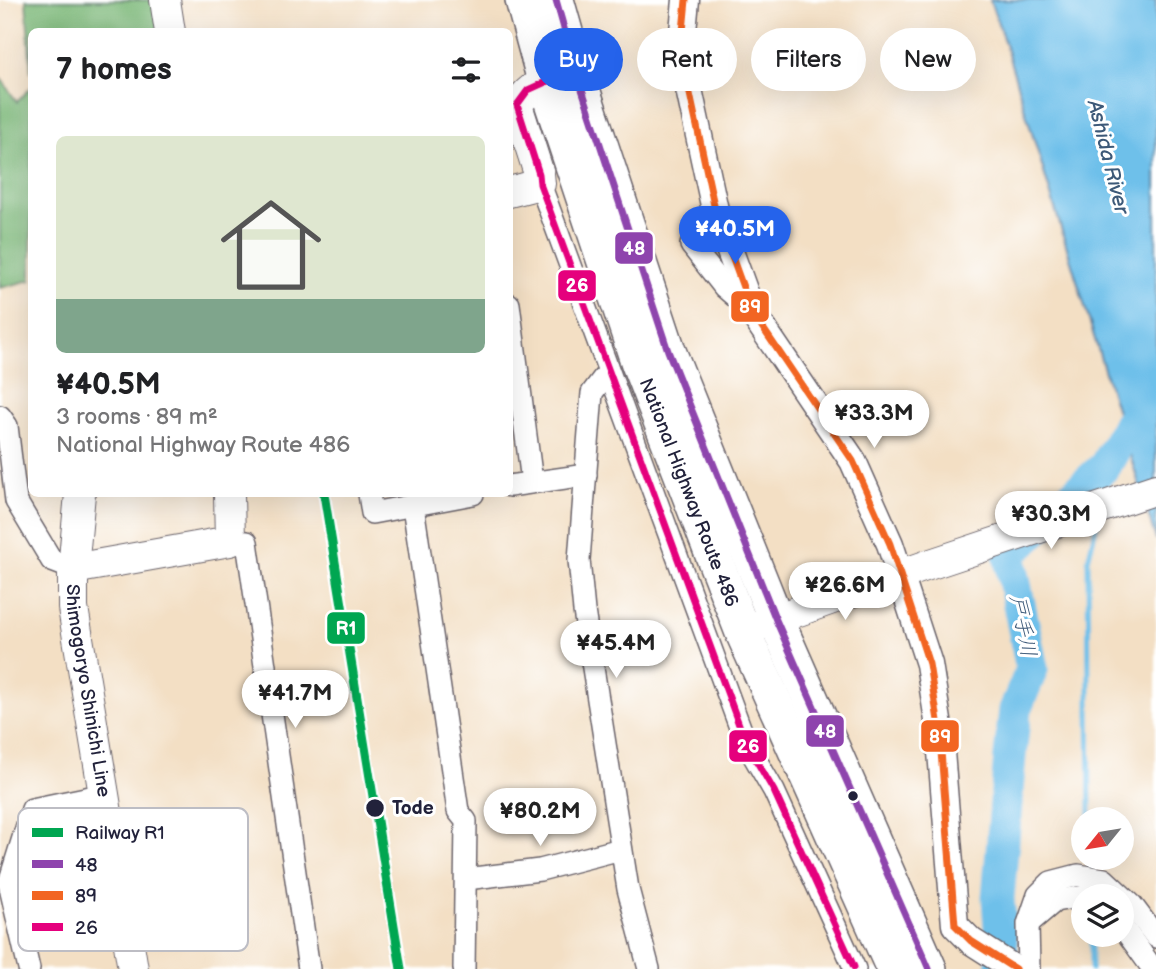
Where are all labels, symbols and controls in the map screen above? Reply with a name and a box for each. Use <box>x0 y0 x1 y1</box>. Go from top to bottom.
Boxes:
chip: Buy <box>534 28 623 91</box>
chip: Rent <box>637 28 737 91</box>
chip: Filters <box>751 28 866 91</box>
chip: New <box>880 28 976 91</box>
icon: filters <box>447 51 485 89</box>
text: 7 homes <box>56 52 172 88</box>
water label: Ashida River <box>1081 96 1135 218</box>
icon: home <box>208 182 334 308</box>
pin: ¥40.5M <box>678 206 792 266</box>
text: ¥40.5M <box>695 215 775 243</box>
line badge: 48 <box>614 231 654 265</box>
text: 48 <box>623 238 645 261</box>
line badge: 26 <box>557 269 597 302</box>
text: 26 <box>566 275 588 298</box>
line badge: 89 <box>730 290 770 323</box>
text: 89 <box>739 296 761 319</box>
text: ¥40.5M <box>56 367 161 403</box>
street label: National Highway Route 486 <box>634 375 743 610</box>
pin: ¥33.3M <box>817 391 931 450</box>
text: ¥33.3M <box>834 399 914 427</box>
text: 3 rooms · 89 m² <box>56 403 218 431</box>
text: National Highway Route 486 <box>56 431 350 459</box>
pin: ¥30.3M <box>994 491 1108 551</box>
text: ¥30.3M <box>1011 500 1091 528</box>
pin: ¥26.6M <box>788 562 902 622</box>
text: ¥26.6M <box>805 571 885 599</box>
street label: Shimogoryo Shinichi Line <box>61 584 116 799</box>
water label: 戸手川 <box>1005 593 1041 659</box>
line badge: R1 <box>326 611 366 645</box>
text: R1 <box>335 618 357 641</box>
pin: ¥45.4M <box>559 620 673 680</box>
text: ¥45.4M <box>576 629 656 657</box>
pin: ¥41.7M <box>238 670 352 730</box>
text: ¥41.7M <box>258 679 332 707</box>
line badge: 48 <box>805 714 845 748</box>
line badge: 89 <box>920 719 960 753</box>
text: 48 <box>814 721 836 744</box>
text: 89 <box>929 726 951 749</box>
line badge: 26 <box>728 729 768 763</box>
text: 26 <box>737 736 759 759</box>
pin: ¥80.2M <box>483 788 597 848</box>
unlabelled marker <box>846 789 860 803</box>
marker: Tode <box>364 797 386 819</box>
place label: Tode <box>392 797 434 820</box>
text: ¥80.2M <box>500 797 580 825</box>
north arrow <box>1071 807 1134 870</box>
map controls <box>1071 807 1134 947</box>
legend <box>18 808 248 951</box>
text: Railway R1 <box>75 822 165 845</box>
text: 48 <box>75 854 98 877</box>
button: layers <box>1071 884 1134 947</box>
text: 89 <box>75 885 97 908</box>
text: 26 <box>75 917 98 940</box>

